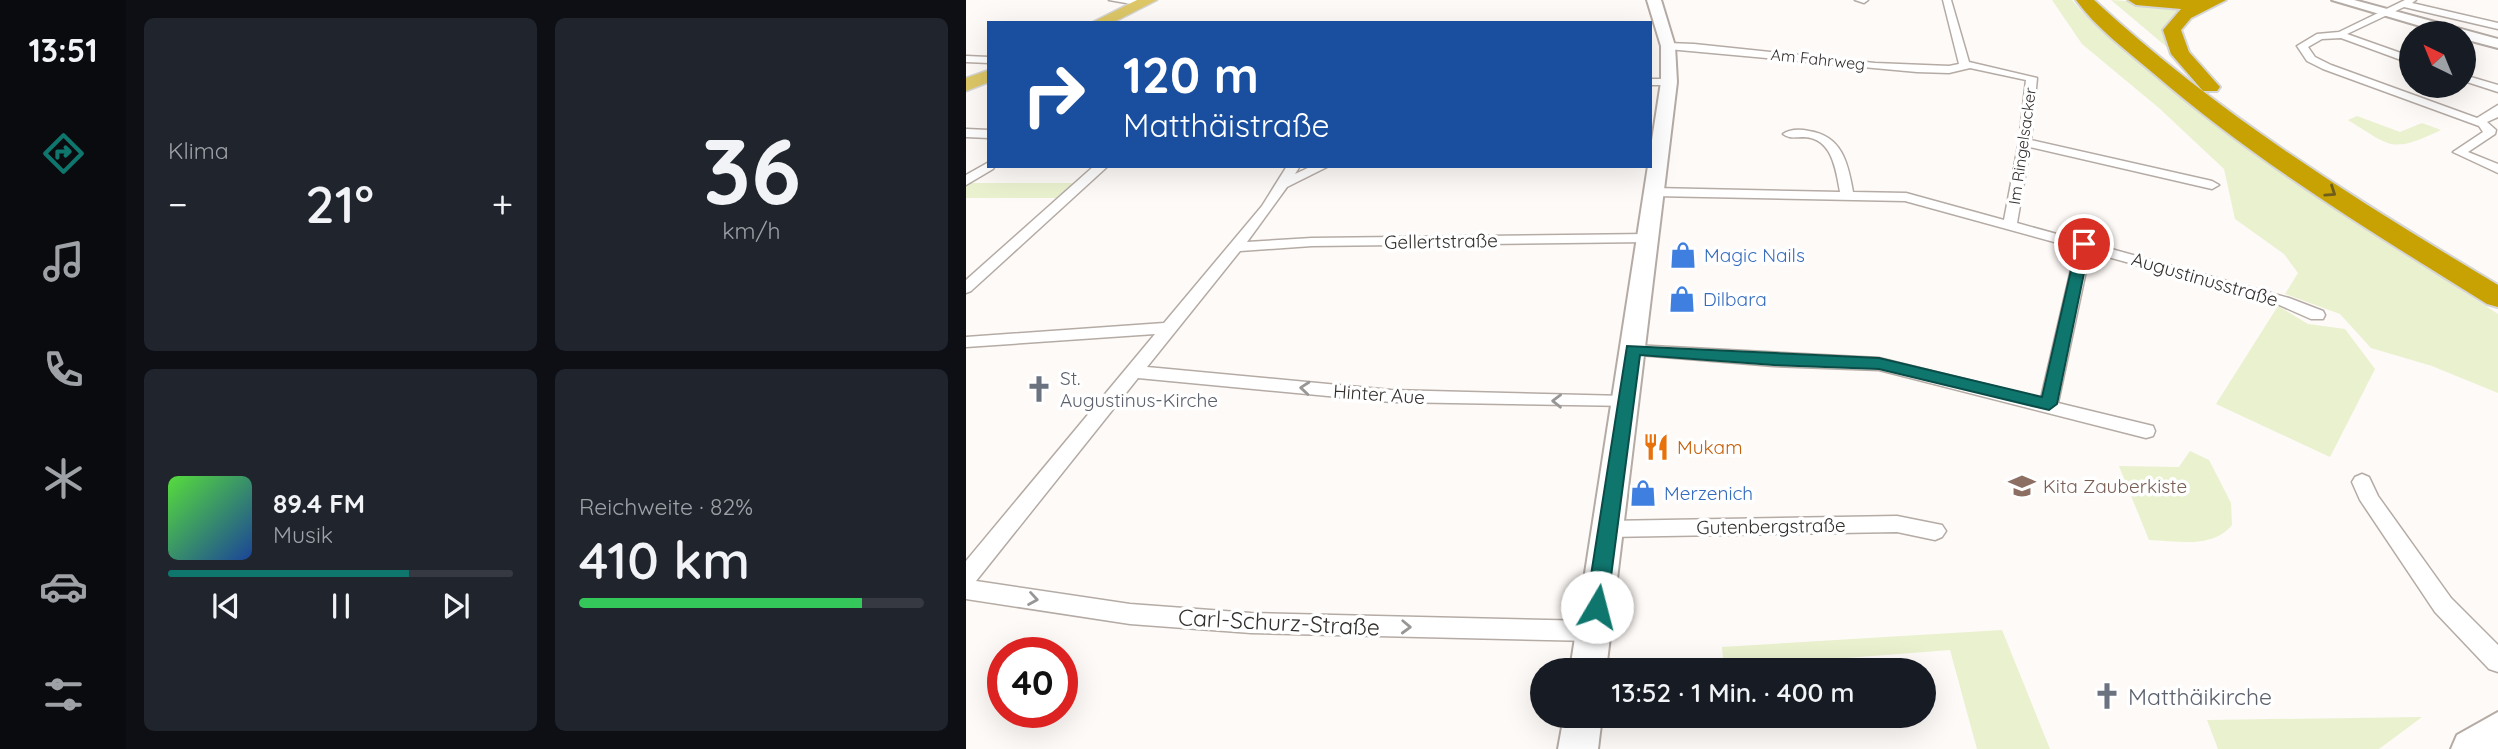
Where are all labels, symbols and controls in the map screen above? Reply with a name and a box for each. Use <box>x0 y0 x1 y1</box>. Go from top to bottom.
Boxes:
north arrow <box>2399 21 2476 98</box>
map controls <box>2399 21 2476 98</box>
text: 13:51 <box>28 30 98 70</box>
text: 120 m <box>1123 44 1259 105</box>
street label: Am Fahrweg <box>1770 44 1866 74</box>
icon: right <box>1008 49 1099 140</box>
street label: Im Ringelsacker <box>2004 86 2040 206</box>
text: Matthäistraße <box>1123 105 1330 145</box>
text: 36 <box>702 113 801 227</box>
icon: directions <box>39 129 88 178</box>
text: Klima <box>168 136 229 165</box>
text: 21° <box>305 171 374 236</box>
text: − <box>168 180 188 228</box>
text: + <box>492 180 513 228</box>
one-way arrow <box>2323 184 2336 196</box>
pin <box>2054 214 2114 274</box>
text: km/h <box>722 216 781 245</box>
icon: arrive <box>2065 225 2103 263</box>
street label: Gellertstraße <box>1384 228 1498 254</box>
icon: music <box>39 237 88 286</box>
shop icon: Magic Nails <box>1668 240 1698 270</box>
place label: Magic Nails <box>1704 243 1805 267</box>
street label: Augustinusstraße <box>2129 247 2281 311</box>
shop icon: Dilbara <box>1667 284 1697 314</box>
place label: Dilbara <box>1703 287 1767 311</box>
icon: phone <box>39 345 88 394</box>
place label: St. Augustinus-Kirche <box>1060 366 1218 412</box>
church icon: St. Augustinus-Kirche <box>1024 374 1054 404</box>
street label: Hinter Aue <box>1332 379 1426 409</box>
one-way arrow <box>1300 381 1311 396</box>
one-way arrow <box>1551 393 1562 408</box>
restaurant icon: Mukam <box>1641 432 1671 462</box>
place label: Mukam <box>1677 435 1742 459</box>
icon: climate <box>39 454 88 503</box>
school or university icon: Kita Zauberkiste <box>2007 471 2037 501</box>
place label: Kita Zauberkiste <box>2043 474 2187 498</box>
shop icon: Merzenich <box>1628 478 1658 508</box>
place label: Merzenich <box>1664 481 1753 505</box>
text: 89.4 FM <box>273 487 365 520</box>
text: Reichweite · 82% <box>579 492 753 521</box>
street label: Gutenbergstraße <box>1696 513 1846 539</box>
text: Musik <box>273 520 333 549</box>
text: 410 km <box>579 527 750 592</box>
icon: car <box>39 562 88 611</box>
position arrow <box>1560 570 1634 644</box>
icon: previous <box>207 587 245 625</box>
icon: pause <box>322 587 360 625</box>
icon: next <box>437 587 475 625</box>
one-way arrow <box>1028 591 1039 606</box>
street label: Carl-Schurz-Straße <box>1177 602 1381 642</box>
one-way arrow <box>1401 620 1412 635</box>
speed limit sign: 40 <box>987 637 1078 728</box>
icon: filters <box>39 670 88 719</box>
text: 13:52 · 1 Min. · 400 m <box>1612 676 1854 709</box>
church icon: Matthäikirche <box>2092 681 2122 711</box>
place label: Matthäikirche <box>2128 682 2272 711</box>

